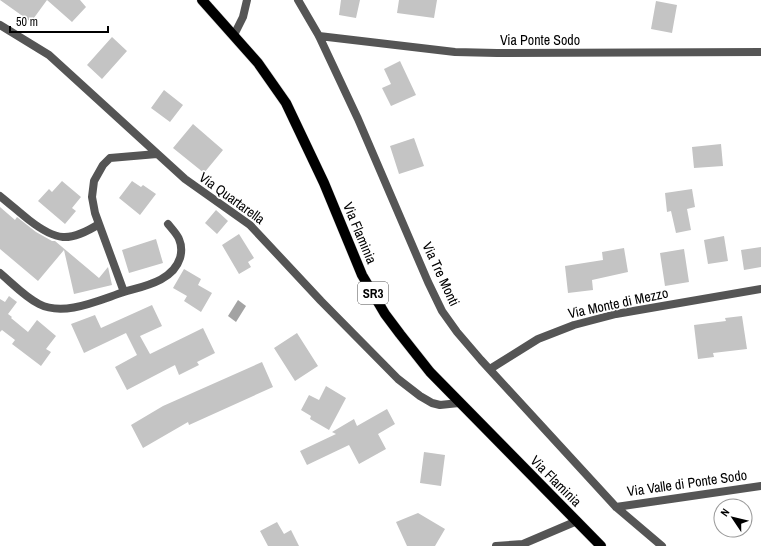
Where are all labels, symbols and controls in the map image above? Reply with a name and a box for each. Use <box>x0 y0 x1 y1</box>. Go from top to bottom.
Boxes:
scale bar <box>10 8 108 34</box>
text: 50 m <box>16 14 38 30</box>
street label: Via Ponte Sodo <box>500 31 580 49</box>
street label: Via Quartarella <box>196 168 269 228</box>
street label: Via Flaminia <box>339 200 381 267</box>
street label: Via Tre Monti <box>418 239 464 309</box>
road number: SR3 <box>358 282 388 304</box>
street label: Via Monte di Mezzo <box>566 284 670 322</box>
street label: Via Flaminia <box>527 452 586 511</box>
street label: Via Valle di Ponte Sodo <box>626 466 748 500</box>
north arrow <box>713 498 753 538</box>
text: N <box>717 506 732 519</box>

